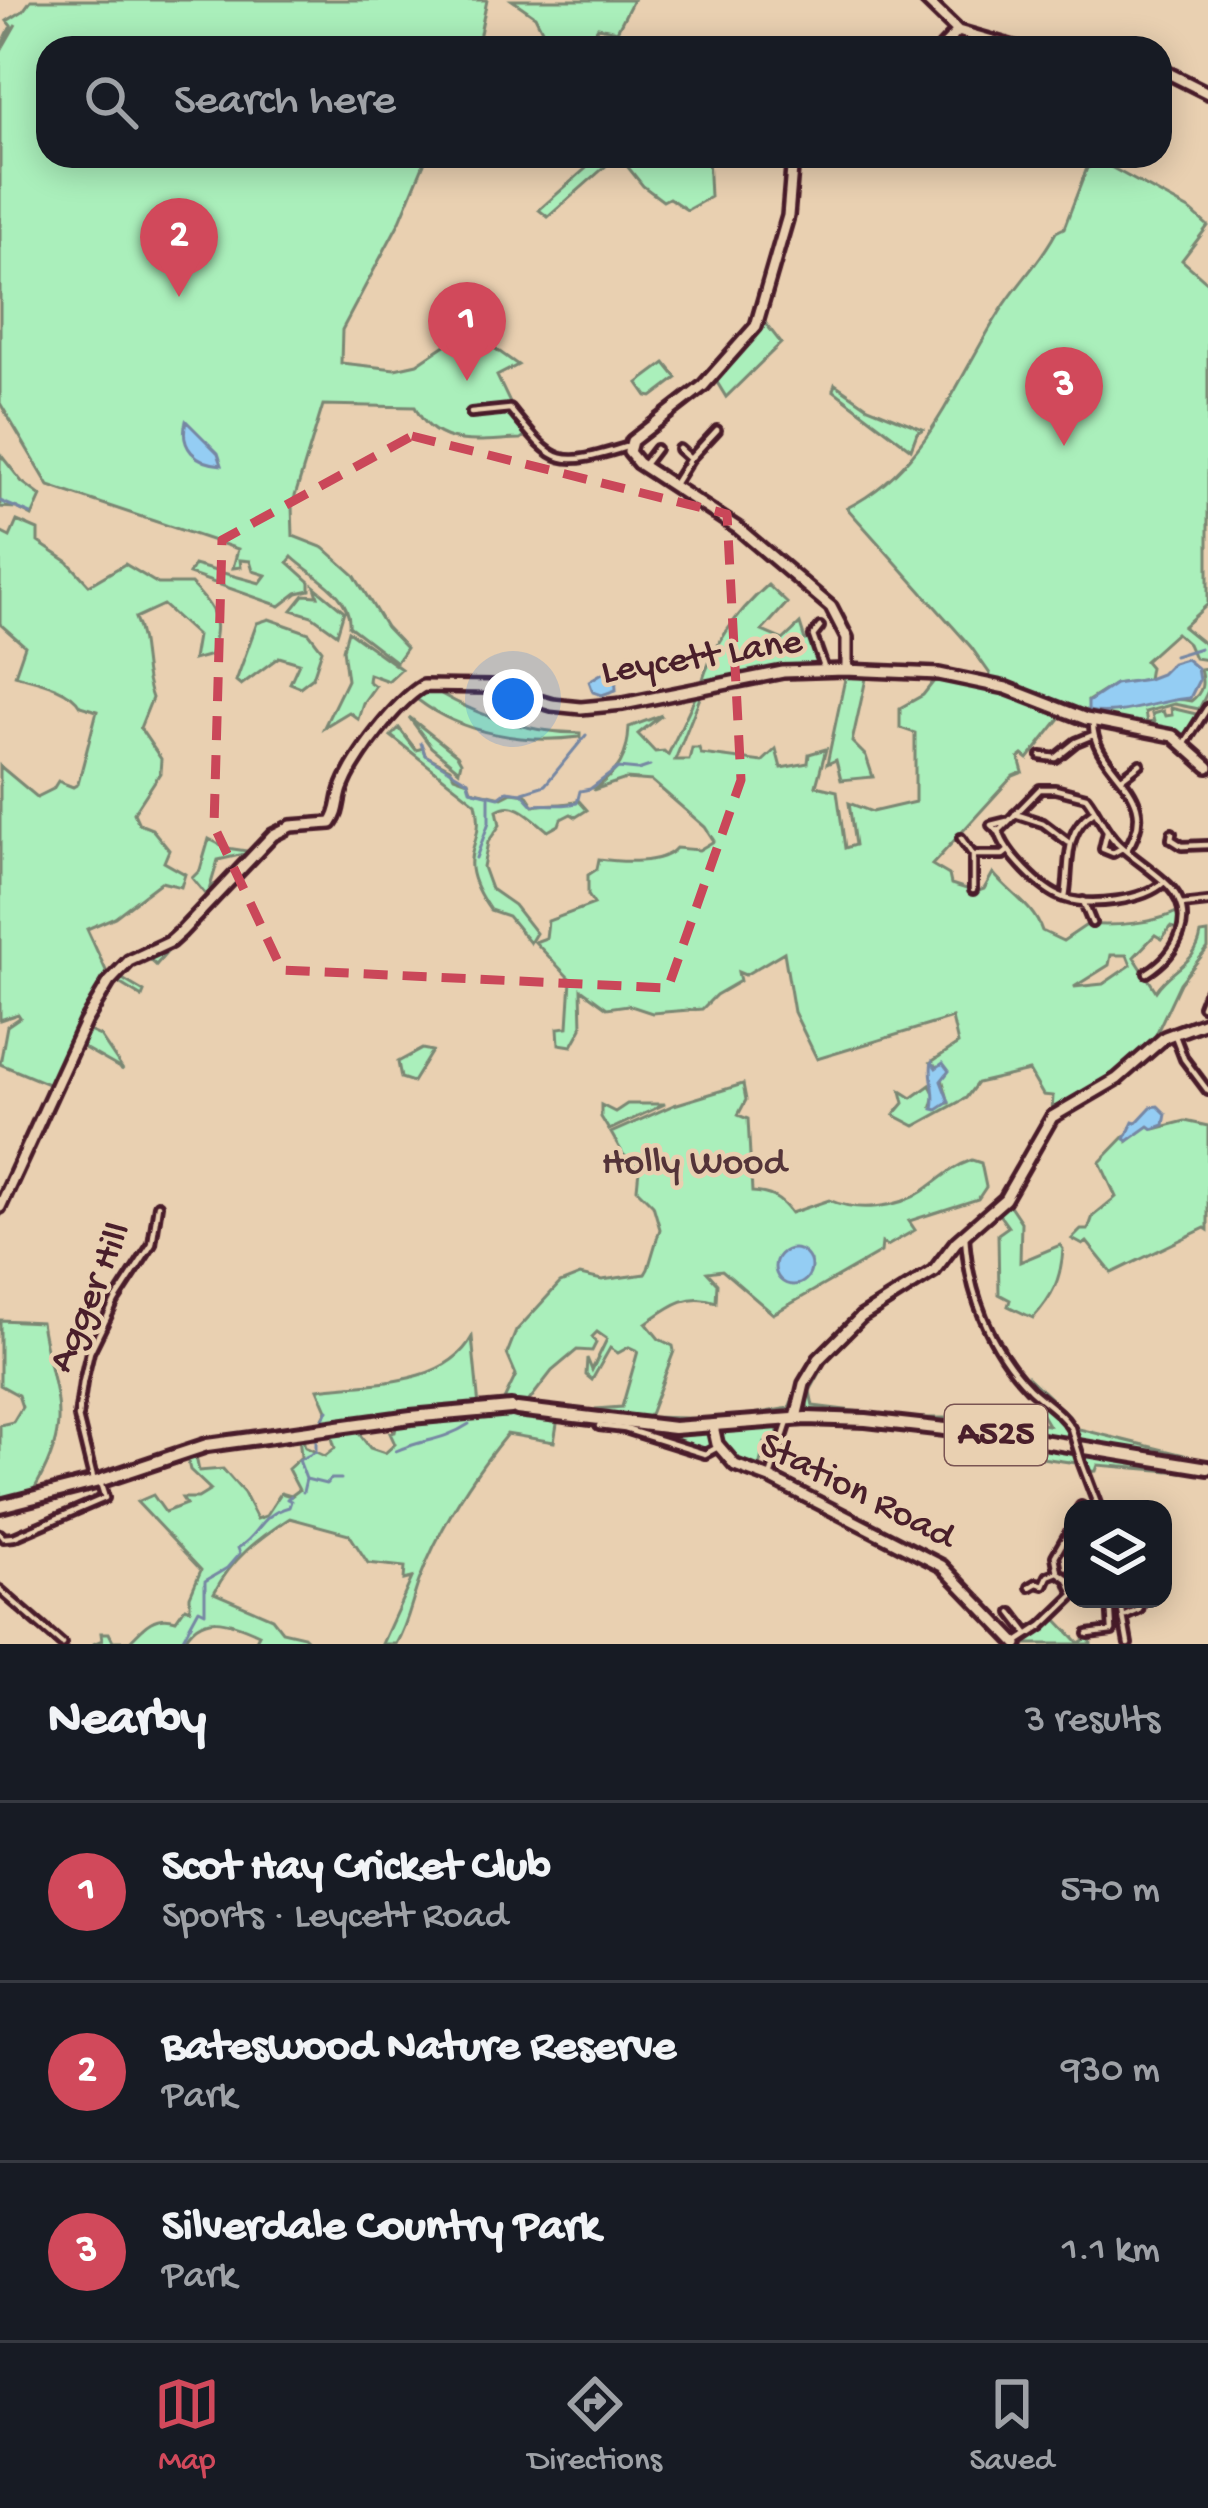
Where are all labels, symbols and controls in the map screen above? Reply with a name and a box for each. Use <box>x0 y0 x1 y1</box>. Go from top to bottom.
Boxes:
search box <box>36 36 1172 168</box>
icon: search <box>78 69 144 135</box>
text: Search here <box>174 76 396 129</box>
pin: 2 <box>140 198 218 297</box>
pin: 1 <box>428 282 506 381</box>
pin: 3 <box>1025 347 1103 446</box>
street label: Leycett Lane <box>598 620 807 698</box>
your location <box>483 669 543 729</box>
park label: Holly Wood <box>602 1142 789 1188</box>
street label: Agger Hill <box>40 1216 144 1380</box>
road number: A525 <box>945 1405 1047 1465</box>
street label: Station Road <box>751 1424 964 1563</box>
map controls <box>1064 1500 1172 1608</box>
button: layers <box>1064 1500 1172 1608</box>
text: Nearby <box>48 1692 206 1752</box>
text: 3 results <box>1025 1699 1160 1745</box>
text: Scot Hay Cricket Club <box>162 1842 551 1895</box>
text: 1 <box>79 1869 95 1915</box>
text: 570 m <box>1060 1869 1160 1915</box>
text: Sports · Leycett Road <box>162 1895 508 1941</box>
text: Bateswood Nature Reserve <box>162 2022 676 2075</box>
text: 2 <box>77 2049 97 2095</box>
text: 930 m <box>1061 2049 1160 2095</box>
text: Park <box>162 2075 236 2121</box>
text: Silverdale Country Park <box>162 2202 600 2255</box>
text: 3 <box>77 2229 97 2275</box>
text: 1.1 km <box>1062 2229 1160 2275</box>
text: Park <box>162 2255 236 2301</box>
tab: Map <box>154 2371 220 2481</box>
tab: Directions <box>528 2371 662 2481</box>
tab: Saved <box>970 2371 1054 2481</box>

